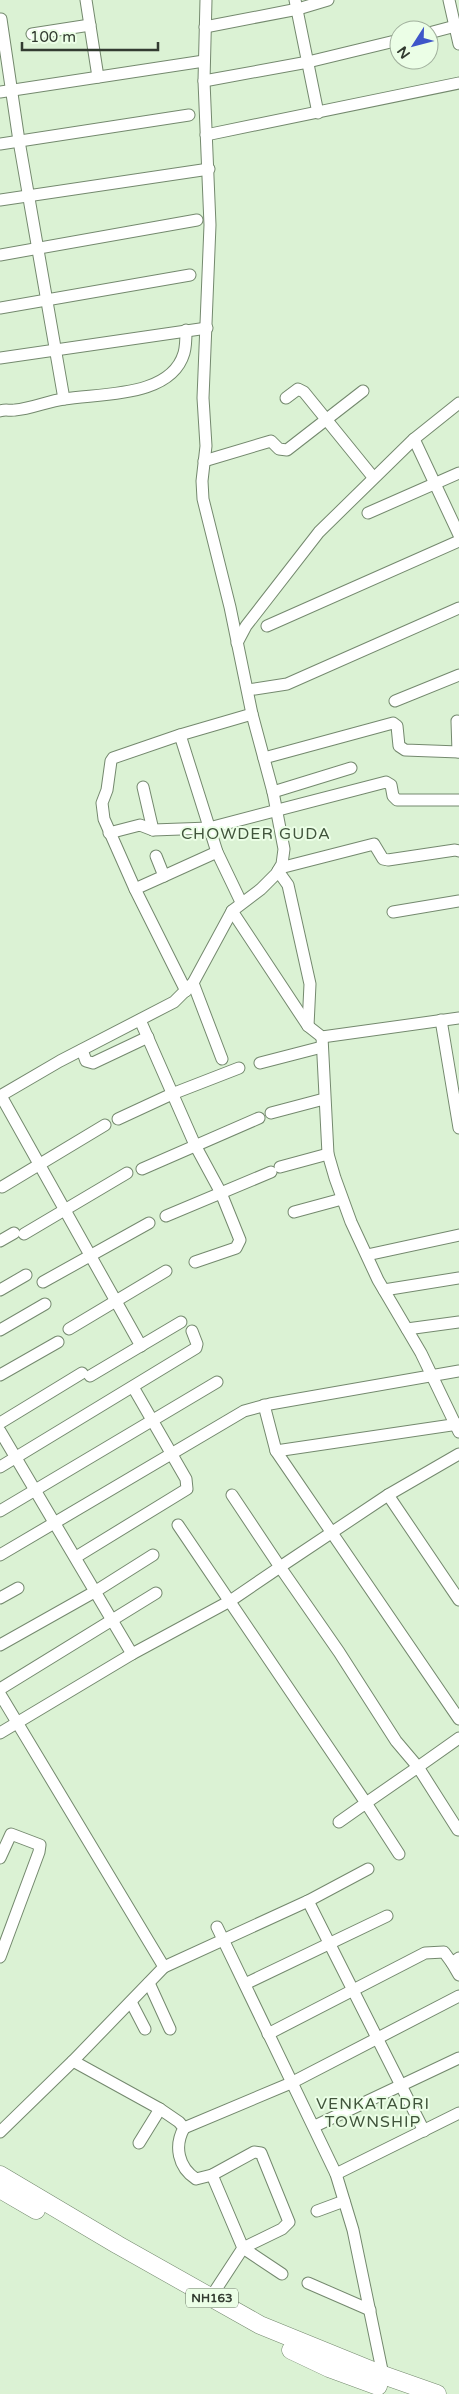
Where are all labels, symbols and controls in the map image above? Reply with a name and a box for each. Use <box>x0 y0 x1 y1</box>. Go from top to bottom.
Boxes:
scale bar <box>22 20 159 52</box>
north arrow <box>389 20 439 70</box>
text: 100 m <box>30 28 76 46</box>
text: N <box>394 43 414 62</box>
district label: CHOWDER GUDA <box>181 824 331 844</box>
district label: VENKATADRI TOWNSHIP <box>316 2094 430 2132</box>
road number: NH163 <box>186 2288 238 2308</box>

